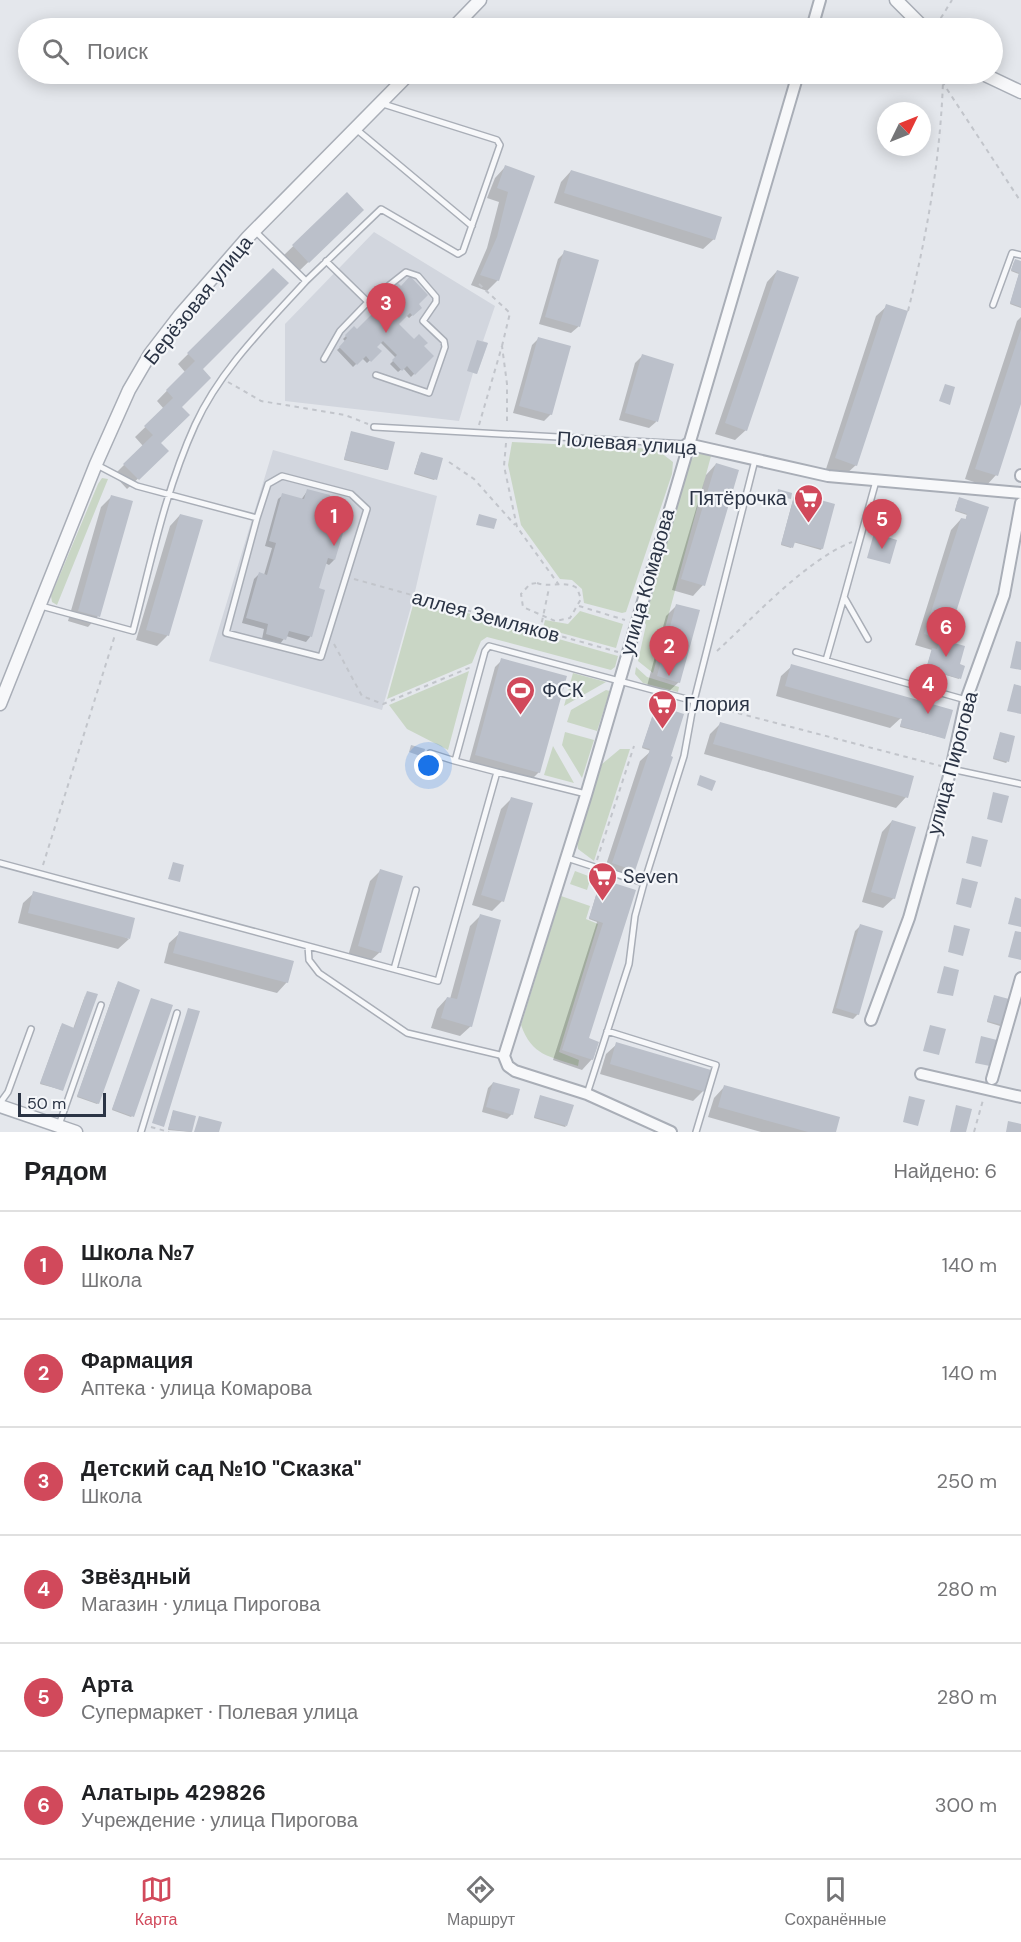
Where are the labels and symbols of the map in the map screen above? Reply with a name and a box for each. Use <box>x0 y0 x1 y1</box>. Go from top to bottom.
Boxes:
north arrow <box>877 102 931 156</box>
street label: Берёзовая улица <box>138 229 259 370</box>
pin: 3 <box>366 284 406 333</box>
street label: Полевая улица <box>556 425 699 461</box>
supermarket icon: Пятёрочка <box>792 482 824 524</box>
place label: Пятёрочка <box>689 485 788 511</box>
pin: 1 <box>314 496 354 546</box>
pin: 5 <box>862 500 902 549</box>
street label: улица Комарова <box>614 505 681 659</box>
street label: аллея Земляков <box>409 584 563 648</box>
pin: 6 <box>926 608 966 657</box>
pin: 2 <box>650 626 688 676</box>
pin: 4 <box>908 664 948 714</box>
sports icon: ФСК <box>505 674 537 716</box>
place label: ФСК <box>542 677 584 703</box>
supermarket icon: Глория <box>647 688 679 730</box>
street label: улица Пирогова <box>920 688 984 838</box>
place label: Глория <box>684 691 750 717</box>
your location <box>414 751 443 780</box>
supermarket icon: Seven <box>586 860 618 902</box>
place label: Seven <box>623 863 678 889</box>
scale bar <box>18 1090 106 1118</box>

